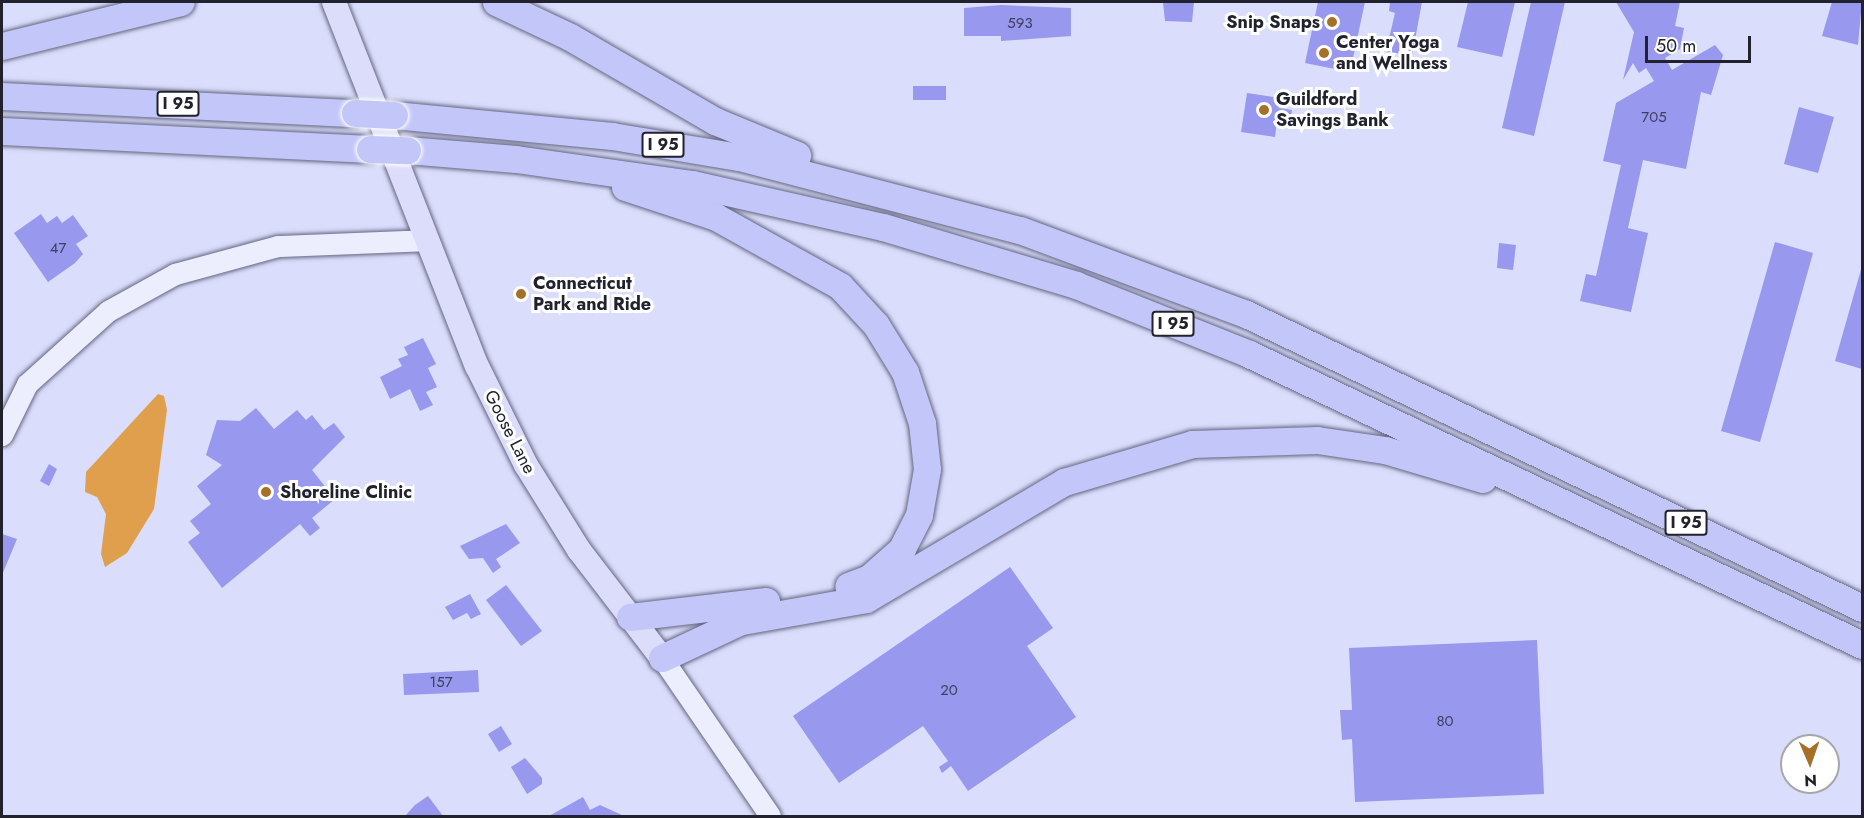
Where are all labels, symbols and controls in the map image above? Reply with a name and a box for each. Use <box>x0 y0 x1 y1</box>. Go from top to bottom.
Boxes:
place label: Snip Snaps <box>1226 11 1320 33</box>
house number: 593 <box>1007 15 1033 33</box>
marker: Snip Snaps <box>1325 15 1339 29</box>
scale bar <box>1648 24 1754 62</box>
place label: Center Yoga and Wellness <box>1336 32 1447 74</box>
text: 50 m <box>1656 33 1696 59</box>
marker: Center Yoga and Wellness <box>1317 46 1331 60</box>
place label: Guildford Savings Bank <box>1276 89 1389 132</box>
road number: I 95 <box>156 91 201 117</box>
marker: Guildford Savings Bank <box>1257 103 1271 117</box>
house number: 705 <box>1641 109 1667 127</box>
road number: I 95 <box>640 132 686 158</box>
house number: 47 <box>50 240 66 258</box>
place label: Connecticut Park and Ride <box>533 273 651 316</box>
marker: Connecticut Park and Ride <box>514 287 528 301</box>
road number: I 95 <box>1150 311 1196 337</box>
street label: Goose Lane <box>480 387 540 477</box>
place label: Shoreline Clinic <box>280 481 412 503</box>
marker: Shoreline Clinic <box>257 483 275 501</box>
road number: I 95 <box>1664 510 1708 536</box>
house number: 157 <box>429 674 453 692</box>
house number: 20 <box>940 682 958 700</box>
house number: 80 <box>1436 713 1454 731</box>
north arrow <box>1780 734 1840 794</box>
text: N <box>1804 769 1817 792</box>

